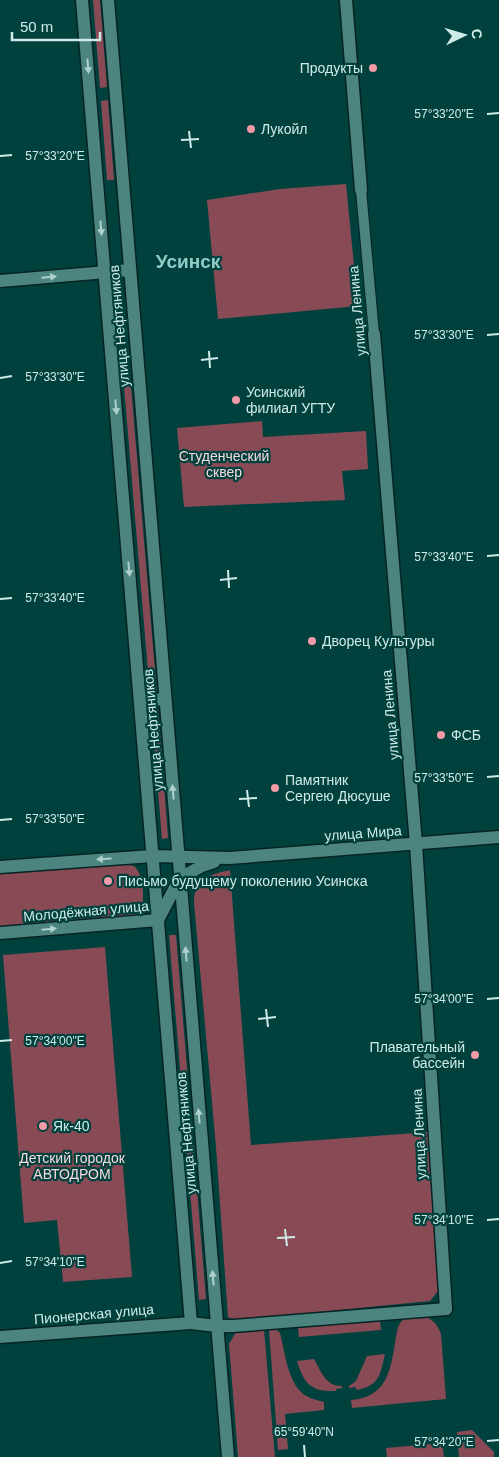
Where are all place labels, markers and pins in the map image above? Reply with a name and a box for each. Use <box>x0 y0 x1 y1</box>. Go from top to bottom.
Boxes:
place label: Продукты <box>300 60 363 76</box>
marker: Продукты <box>367 62 379 74</box>
place label: Лукойл <box>261 121 307 137</box>
marker: Лукойл <box>245 123 257 135</box>
place label: Усинский филиал УГТУ <box>246 384 335 416</box>
marker: Усинский филиал УГТУ <box>230 394 242 406</box>
place label: Дворец Культуры <box>322 633 435 649</box>
marker: Дворец Культуры <box>306 635 318 647</box>
place label: ФСБ <box>451 727 481 743</box>
marker: ФСБ <box>435 729 447 741</box>
place label: Памятник Сергею Дюсуше <box>285 772 391 804</box>
marker: Памятник Сергею Дюсуше <box>269 782 281 794</box>
place label: Письмо будущему поколению Усинска <box>118 873 368 889</box>
marker: Письмо будущему поколению Усинска <box>102 875 114 887</box>
place label: Плавательный бассейн <box>370 1039 465 1071</box>
marker: Плавательный бассейн <box>469 1049 481 1061</box>
place label: Як-40 <box>53 1118 90 1134</box>
marker: Як-40 <box>37 1120 49 1132</box>

